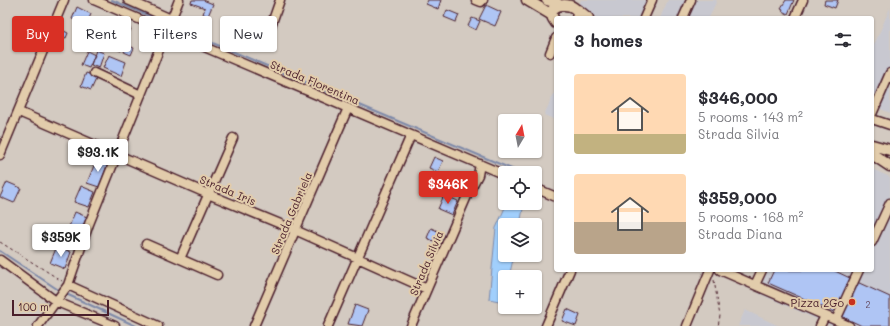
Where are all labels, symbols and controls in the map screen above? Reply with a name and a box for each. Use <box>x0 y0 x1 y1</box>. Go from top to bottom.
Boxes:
chip: Buy <box>12 16 64 52</box>
chip: Rent <box>72 16 131 52</box>
chip: Filters <box>139 16 212 52</box>
chip: New <box>220 16 277 52</box>
text: 3 homes <box>574 29 643 51</box>
icon: filters <box>832 29 854 51</box>
street label: Strada Florentina <box>268 56 362 108</box>
text: $346,000 <box>698 86 778 108</box>
icon: home <box>606 90 654 138</box>
text: 5 rooms · 143 m² <box>698 108 803 125</box>
north arrow <box>498 114 542 158</box>
map controls <box>498 114 542 314</box>
text: Strada Silvia <box>698 125 780 142</box>
pin: $93.1K <box>65 139 131 173</box>
text: $93.1K <box>77 143 119 160</box>
button: locate <box>498 166 542 210</box>
street label: Strada Gabriela <box>267 169 315 256</box>
street label: Strada Iris <box>198 171 258 209</box>
pin: $346K <box>420 171 476 205</box>
text: $346K <box>428 175 468 192</box>
text: $359,000 <box>698 186 777 208</box>
icon: home <box>606 190 654 238</box>
text: 5 rooms · 168 m² <box>698 208 803 225</box>
button: layers <box>498 218 542 262</box>
pin: $359K <box>33 224 89 258</box>
text: Strada Diana <box>698 225 782 242</box>
text: $359K <box>41 228 81 245</box>
street label: Strada Silvia <box>406 228 446 298</box>
button: + <box>498 270 542 314</box>
place label: Pizza 2Go <box>791 295 844 310</box>
marker: Pizza 2Go <box>847 297 857 307</box>
scale bar <box>12 298 109 317</box>
text: 100 m <box>18 299 49 314</box>
house number: 2 <box>865 299 871 310</box>

